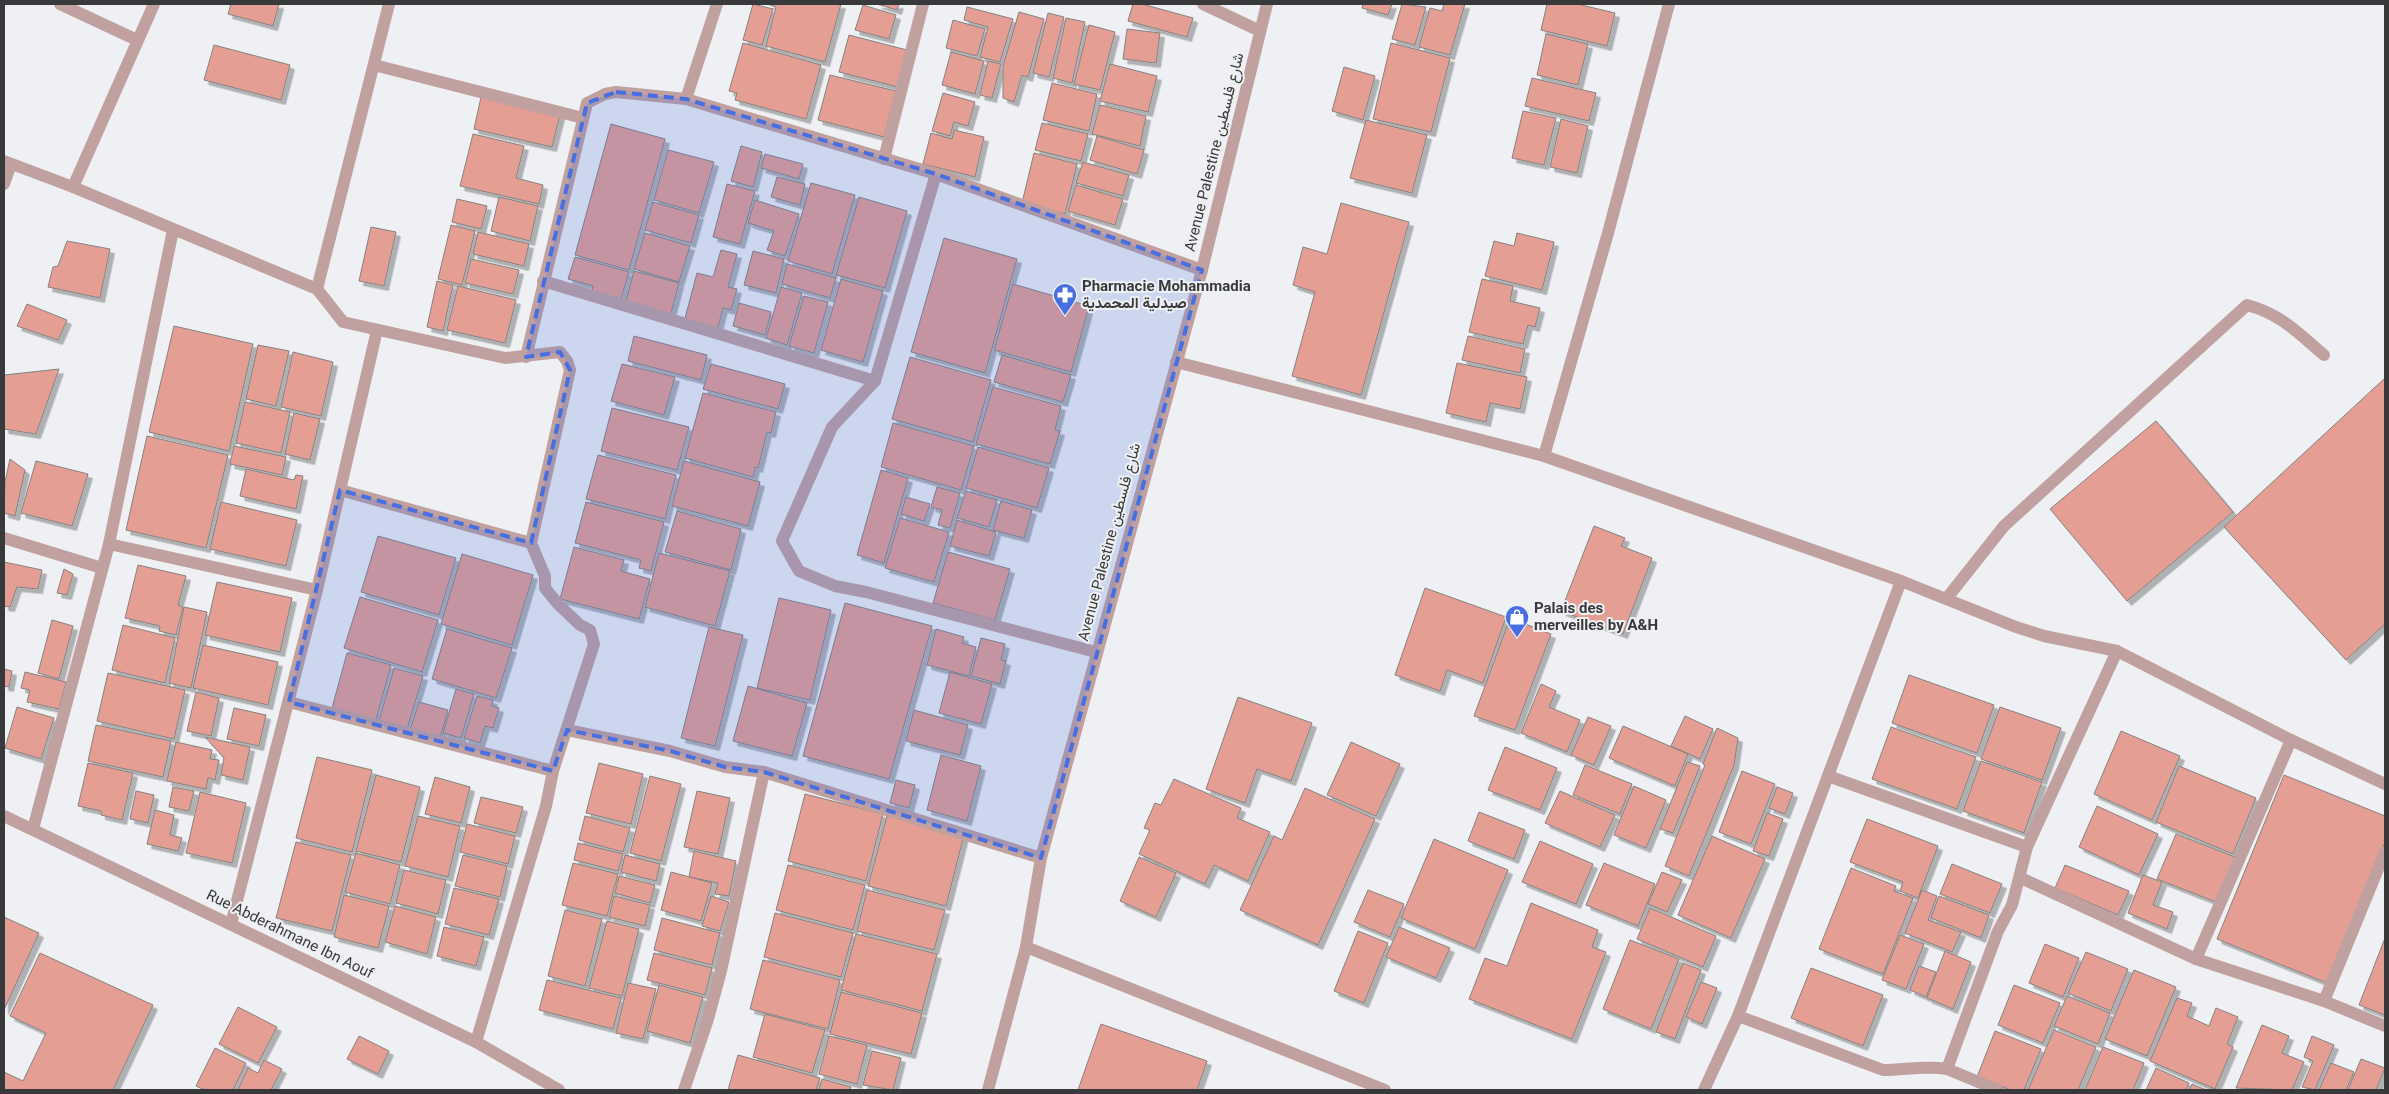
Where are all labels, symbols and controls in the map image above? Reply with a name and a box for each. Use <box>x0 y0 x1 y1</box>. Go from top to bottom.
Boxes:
street label: Avenue Palestine شارع فلسطين <box>1180 50 1251 254</box>
place label: Pharmacie Mohammadia صيدلية المحمدية <box>1082 276 1251 316</box>
pharmacy icon: Pharmacie Mohammadia صيدلية المحمدية <box>1052 282 1078 316</box>
street label: Avenue Palestine شارع فلسطين <box>1073 441 1148 644</box>
place label: Palais des merveilles by A&H <box>1534 598 1658 638</box>
shop icon: Palais des merveilles by A&H <box>1504 604 1530 638</box>
street label: Rue Abderahmane Ibn Aouf <box>202 885 378 986</box>

